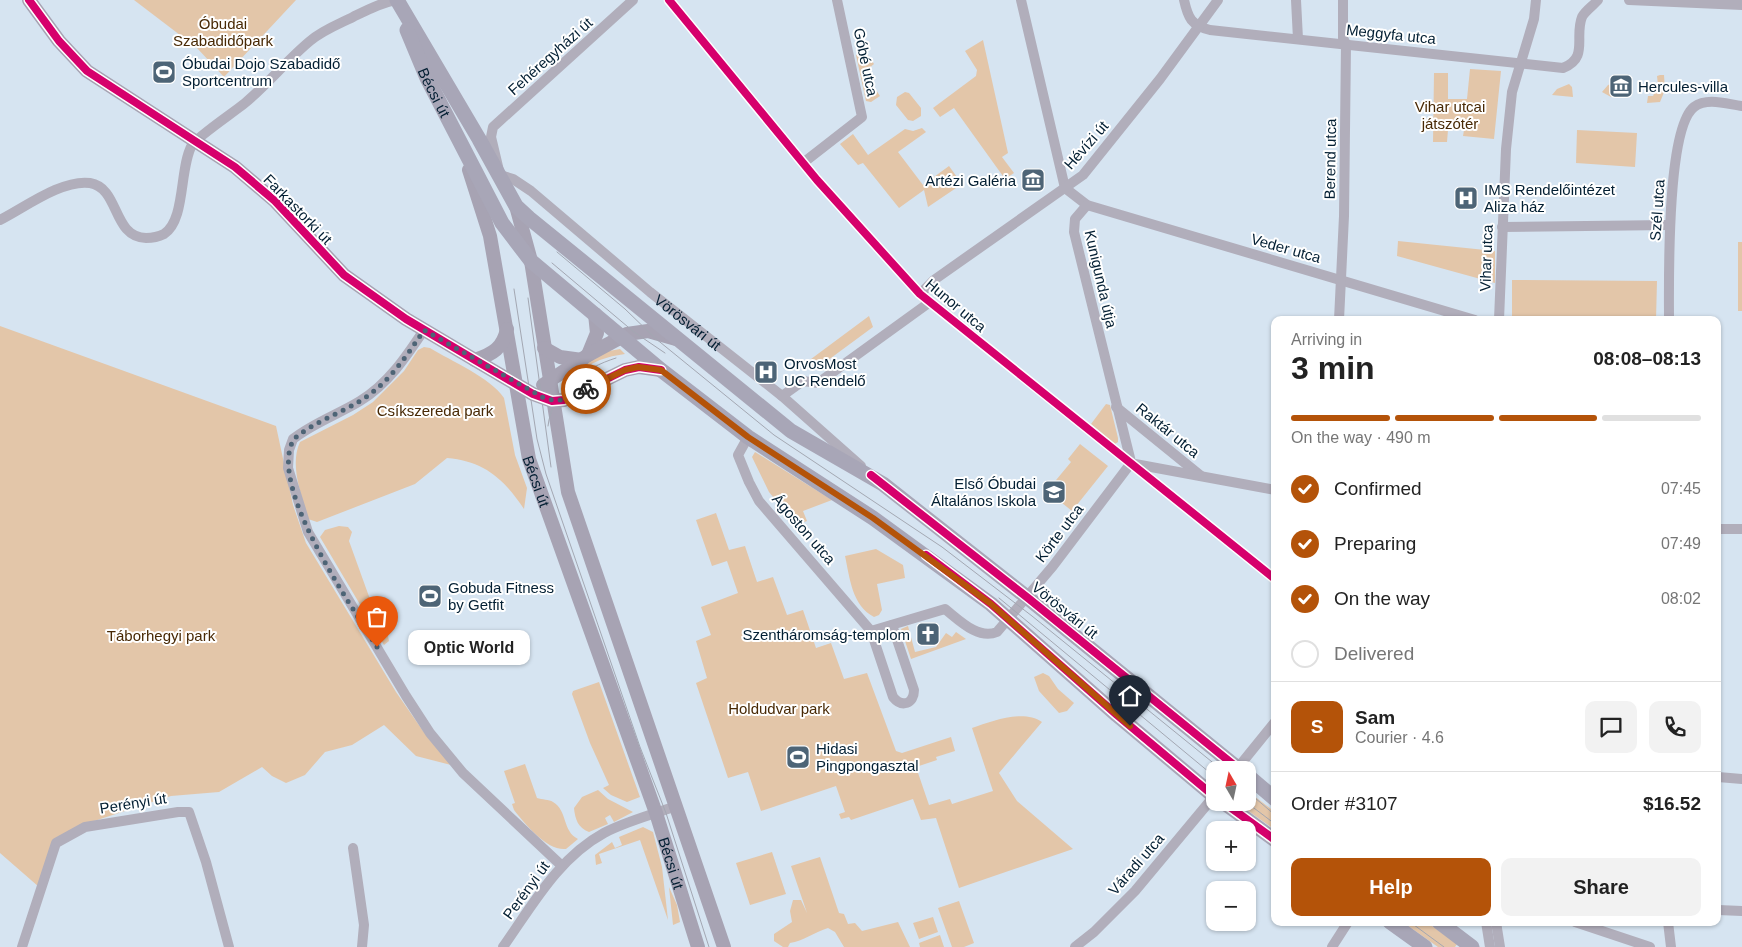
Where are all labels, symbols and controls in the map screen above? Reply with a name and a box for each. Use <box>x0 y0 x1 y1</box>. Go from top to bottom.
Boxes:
street label: Fehéregyházi út <box>504 13 596 98</box>
park label: Óbudai Szabadidőpark <box>173 15 274 49</box>
street label: Meggyfa utca <box>1345 21 1437 47</box>
street label: Góbé utca <box>850 26 882 98</box>
place label: Óbudai Dojo Szabadidő Sportcentrum <box>182 55 340 89</box>
sports icon: Óbudai Dojo Szabadidő Sportcentrum <box>151 59 177 85</box>
street label: Bécsi út <box>415 65 455 121</box>
museum icon: Hercules-villa <box>1608 73 1634 99</box>
place label: Hercules-villa <box>1638 78 1729 95</box>
park label: Vihar utcai játszótér <box>1415 98 1485 132</box>
street label: Hévízi út <box>1060 117 1112 173</box>
street label: Berend utca <box>1321 118 1339 200</box>
museum icon: Artézi Galéria <box>1020 167 1046 193</box>
street label: Farkastorki út <box>260 170 336 248</box>
place label: Artézi Galéria <box>925 172 1017 189</box>
street label: Szél utca <box>1646 178 1668 241</box>
place label: IMS Rendelőintézet Aliza ház <box>1484 181 1616 215</box>
hospital icon: IMS Rendelőintézet Aliza ház <box>1453 185 1479 211</box>
street label: Vihar utca <box>1476 223 1496 292</box>
street label: Kunigunda útja <box>1081 228 1121 330</box>
street label: Veder utca <box>1249 230 1323 266</box>
street label: Hunor utca <box>922 275 990 336</box>
street label: Vörösvári út <box>651 291 725 354</box>
text: Arriving in <box>1291 331 1362 348</box>
text: 08:08–08:13 <box>1593 348 1701 369</box>
text: 3 min <box>1291 350 1375 386</box>
place label: OrvosMost UC Rendelő <box>784 355 866 389</box>
hospital icon: OrvosMost UC Rendelő <box>753 359 779 385</box>
courier <box>561 364 611 414</box>
icon: bike <box>572 375 600 403</box>
street label: Raktár utca <box>1133 399 1204 461</box>
park label: Csíkszereda park <box>377 402 494 419</box>
text: On the way · 490 m <box>1291 429 1431 446</box>
street label: Bécsi út <box>520 453 554 510</box>
place label: Első Óbudai Általános Iskola <box>931 475 1037 509</box>
icon: check <box>1291 475 1319 503</box>
text: Confirmed <box>1334 478 1422 499</box>
school or university icon: Első Óbudai Általános Iskola <box>1041 479 1067 505</box>
text: 07:45 <box>1661 480 1701 497</box>
street label: Ágoston utca <box>769 490 840 568</box>
street label: Körte utca <box>1032 500 1087 565</box>
icon: check <box>1291 530 1319 558</box>
text: Preparing <box>1334 533 1416 554</box>
text: 07:49 <box>1661 535 1701 552</box>
street label: Vörösvári út <box>1029 578 1102 642</box>
place label: Gobuda Fitness by Getfit <box>448 579 554 613</box>
sports icon: Gobuda Fitness by Getfit <box>417 583 443 609</box>
icon: check <box>1291 585 1319 613</box>
text: On the way <box>1334 588 1430 609</box>
text: 08:02 <box>1661 590 1701 607</box>
pin <box>356 596 398 647</box>
icon: bag <box>363 603 391 631</box>
church icon: Szentháromság-templom <box>915 621 941 647</box>
place label: Szentháromság-templom <box>742 626 910 643</box>
park label: Táborhegyi park <box>107 627 216 644</box>
callout: Optic World <box>407 630 530 664</box>
text: Optic World <box>424 639 514 656</box>
text: Delivered <box>1334 643 1414 664</box>
pin <box>1109 675 1151 726</box>
icon: home <box>1116 682 1144 710</box>
park label: Holdudvar park <box>728 700 830 717</box>
button: chat <box>1585 701 1637 753</box>
button: phone <box>1649 701 1701 753</box>
text: Sam <box>1355 707 1395 728</box>
text: S <box>1311 716 1323 737</box>
text: Courier · 4.6 <box>1355 729 1444 746</box>
place label: Hidasi Pingpongasztal <box>816 740 919 774</box>
sports icon: Hidasi Pingpongasztal <box>785 744 811 770</box>
north arrow <box>1206 761 1256 811</box>
map controls <box>1206 761 1256 931</box>
street label: Perényi út <box>98 789 168 817</box>
text: Order #3107 <box>1291 793 1398 814</box>
text: $16.52 <box>1643 793 1701 814</box>
button: + <box>1206 821 1256 871</box>
street label: Váradi utca <box>1105 829 1168 898</box>
street label: Bécsi út <box>656 835 688 892</box>
street label: Perényi út <box>499 857 553 922</box>
button: Help <box>1291 858 1491 916</box>
button: Share <box>1501 858 1701 916</box>
button: − <box>1206 881 1256 931</box>

